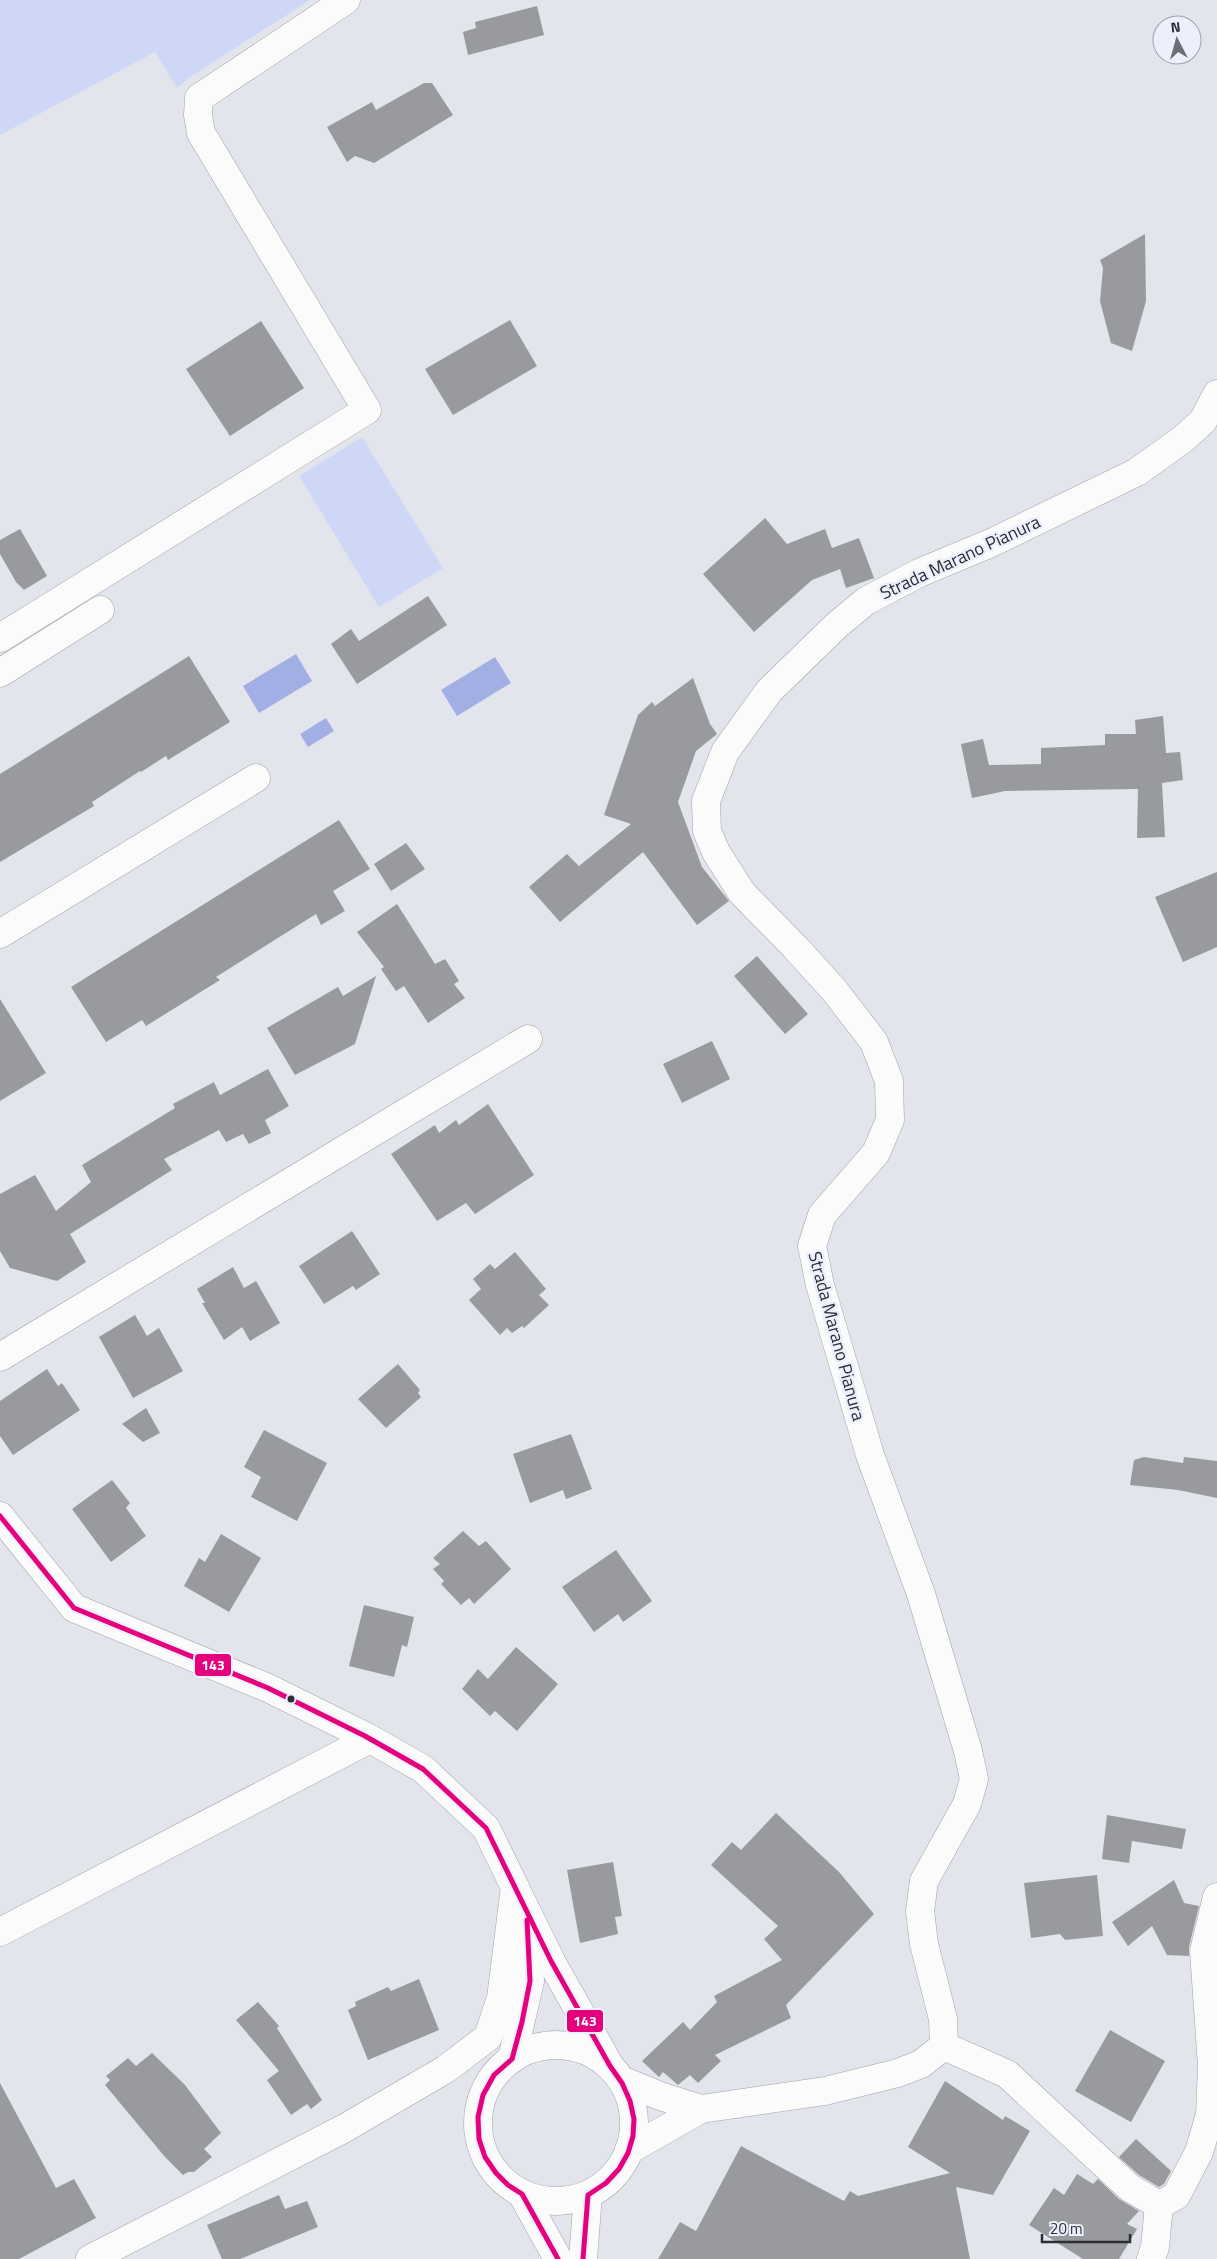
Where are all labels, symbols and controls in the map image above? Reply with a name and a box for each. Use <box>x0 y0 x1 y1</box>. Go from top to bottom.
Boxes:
north arrow <box>1152 15 1202 65</box>
text: N <box>1170 16 1182 38</box>
street label: Strada Marano Pianura <box>875 508 1045 606</box>
street label: Strada Marano Pianura <box>801 1248 873 1424</box>
line badge: 143 <box>194 1653 232 1677</box>
text: 143 <box>201 1654 225 1675</box>
unlabelled marker <box>286 1694 296 1704</box>
line badge: 143 <box>566 2009 604 2033</box>
text: 143 <box>573 2010 597 2031</box>
scale bar <box>1042 2212 1130 2244</box>
text: 20 m <box>1050 2217 1083 2240</box>

